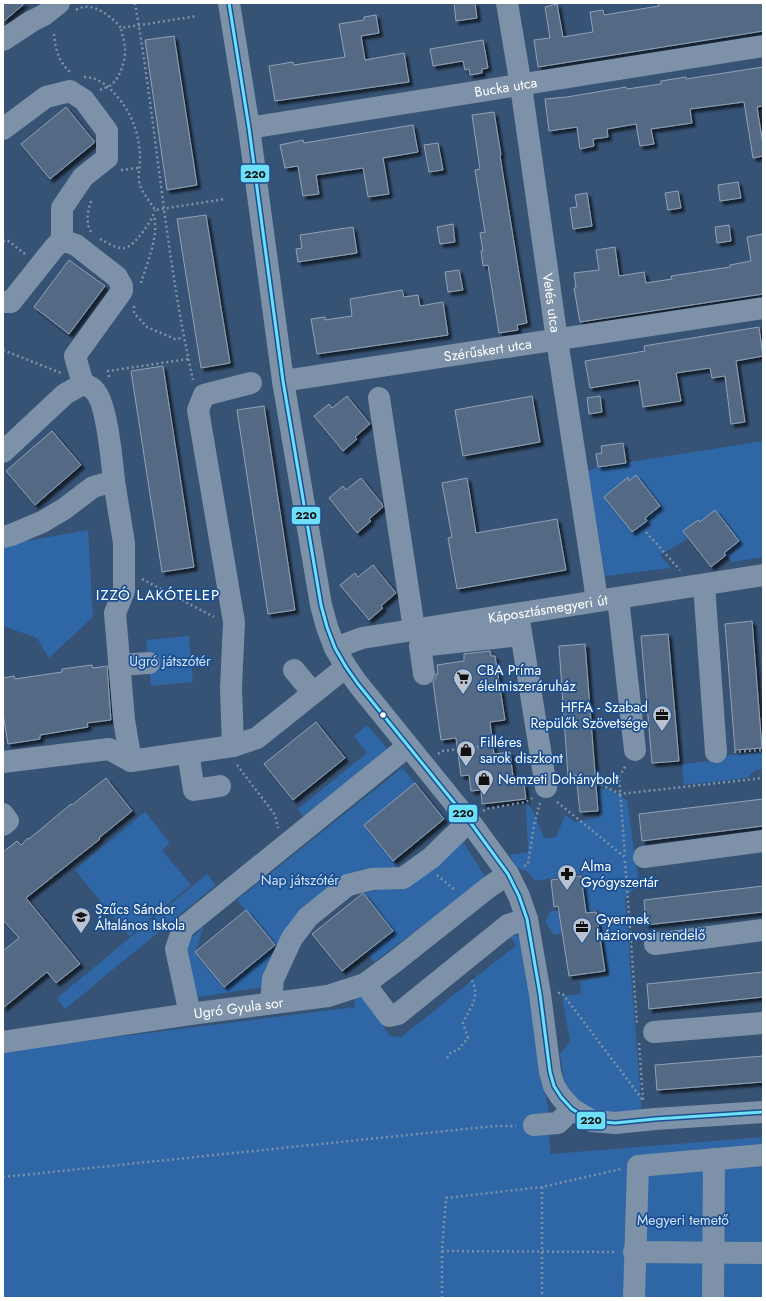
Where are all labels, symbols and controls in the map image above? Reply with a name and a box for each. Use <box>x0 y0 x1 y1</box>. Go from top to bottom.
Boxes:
street label: Bucka utca <box>473 72 539 102</box>
line badge: 220 <box>240 164 270 183</box>
text: 220 <box>244 166 266 182</box>
street label: Vetés utca <box>538 272 566 334</box>
street label: Szérűskert utca <box>442 333 533 366</box>
line badge: 220 <box>291 506 321 525</box>
text: 220 <box>295 507 317 523</box>
district label: IZZÓ LAKÓTELEP <box>96 584 220 606</box>
street label: Káposztásmegyeri út <box>487 589 610 628</box>
park label: Ugró játszótér <box>129 651 211 671</box>
place label: CBA Príma élelmiszeráruház <box>477 660 576 696</box>
supermarket icon: CBA Príma élelmiszeráruház <box>452 667 474 695</box>
place label: HFFA - Szabad Repülők Szövetsége <box>530 697 648 733</box>
office icon: HFFA - Szabad Repülők Szövetsége <box>651 704 673 732</box>
unlabelled marker <box>378 710 388 720</box>
place label: Filléres sarok diszkont <box>480 732 564 768</box>
shop icon: Filléres sarok diszkont <box>455 739 477 767</box>
shop icon: Nemzeti Dohánybolt <box>473 768 495 796</box>
place label: Nemzeti Dohánybolt <box>498 769 619 789</box>
line badge: 220 <box>448 804 478 823</box>
text: 220 <box>452 805 474 821</box>
place label: Alma Gyógyszertár <box>581 856 659 892</box>
pharmacy icon: Alma Gyógyszertár <box>556 863 578 891</box>
park label: Nap játszótér <box>261 870 339 890</box>
place label: Szűcs Sándor Általános Iskola <box>95 899 185 935</box>
school or university icon: Szűcs Sándor Általános Iskola <box>70 906 92 934</box>
place label: Gyermek háziorvosi rendelő <box>596 909 706 945</box>
office icon: Gyermek háziorvosi rendelő <box>571 916 593 944</box>
street label: Ugró Gyula sor <box>193 992 285 1023</box>
line badge: 220 <box>576 1111 606 1130</box>
text: 220 <box>580 1112 602 1128</box>
park label: Megyeri temető <box>637 1210 729 1230</box>

